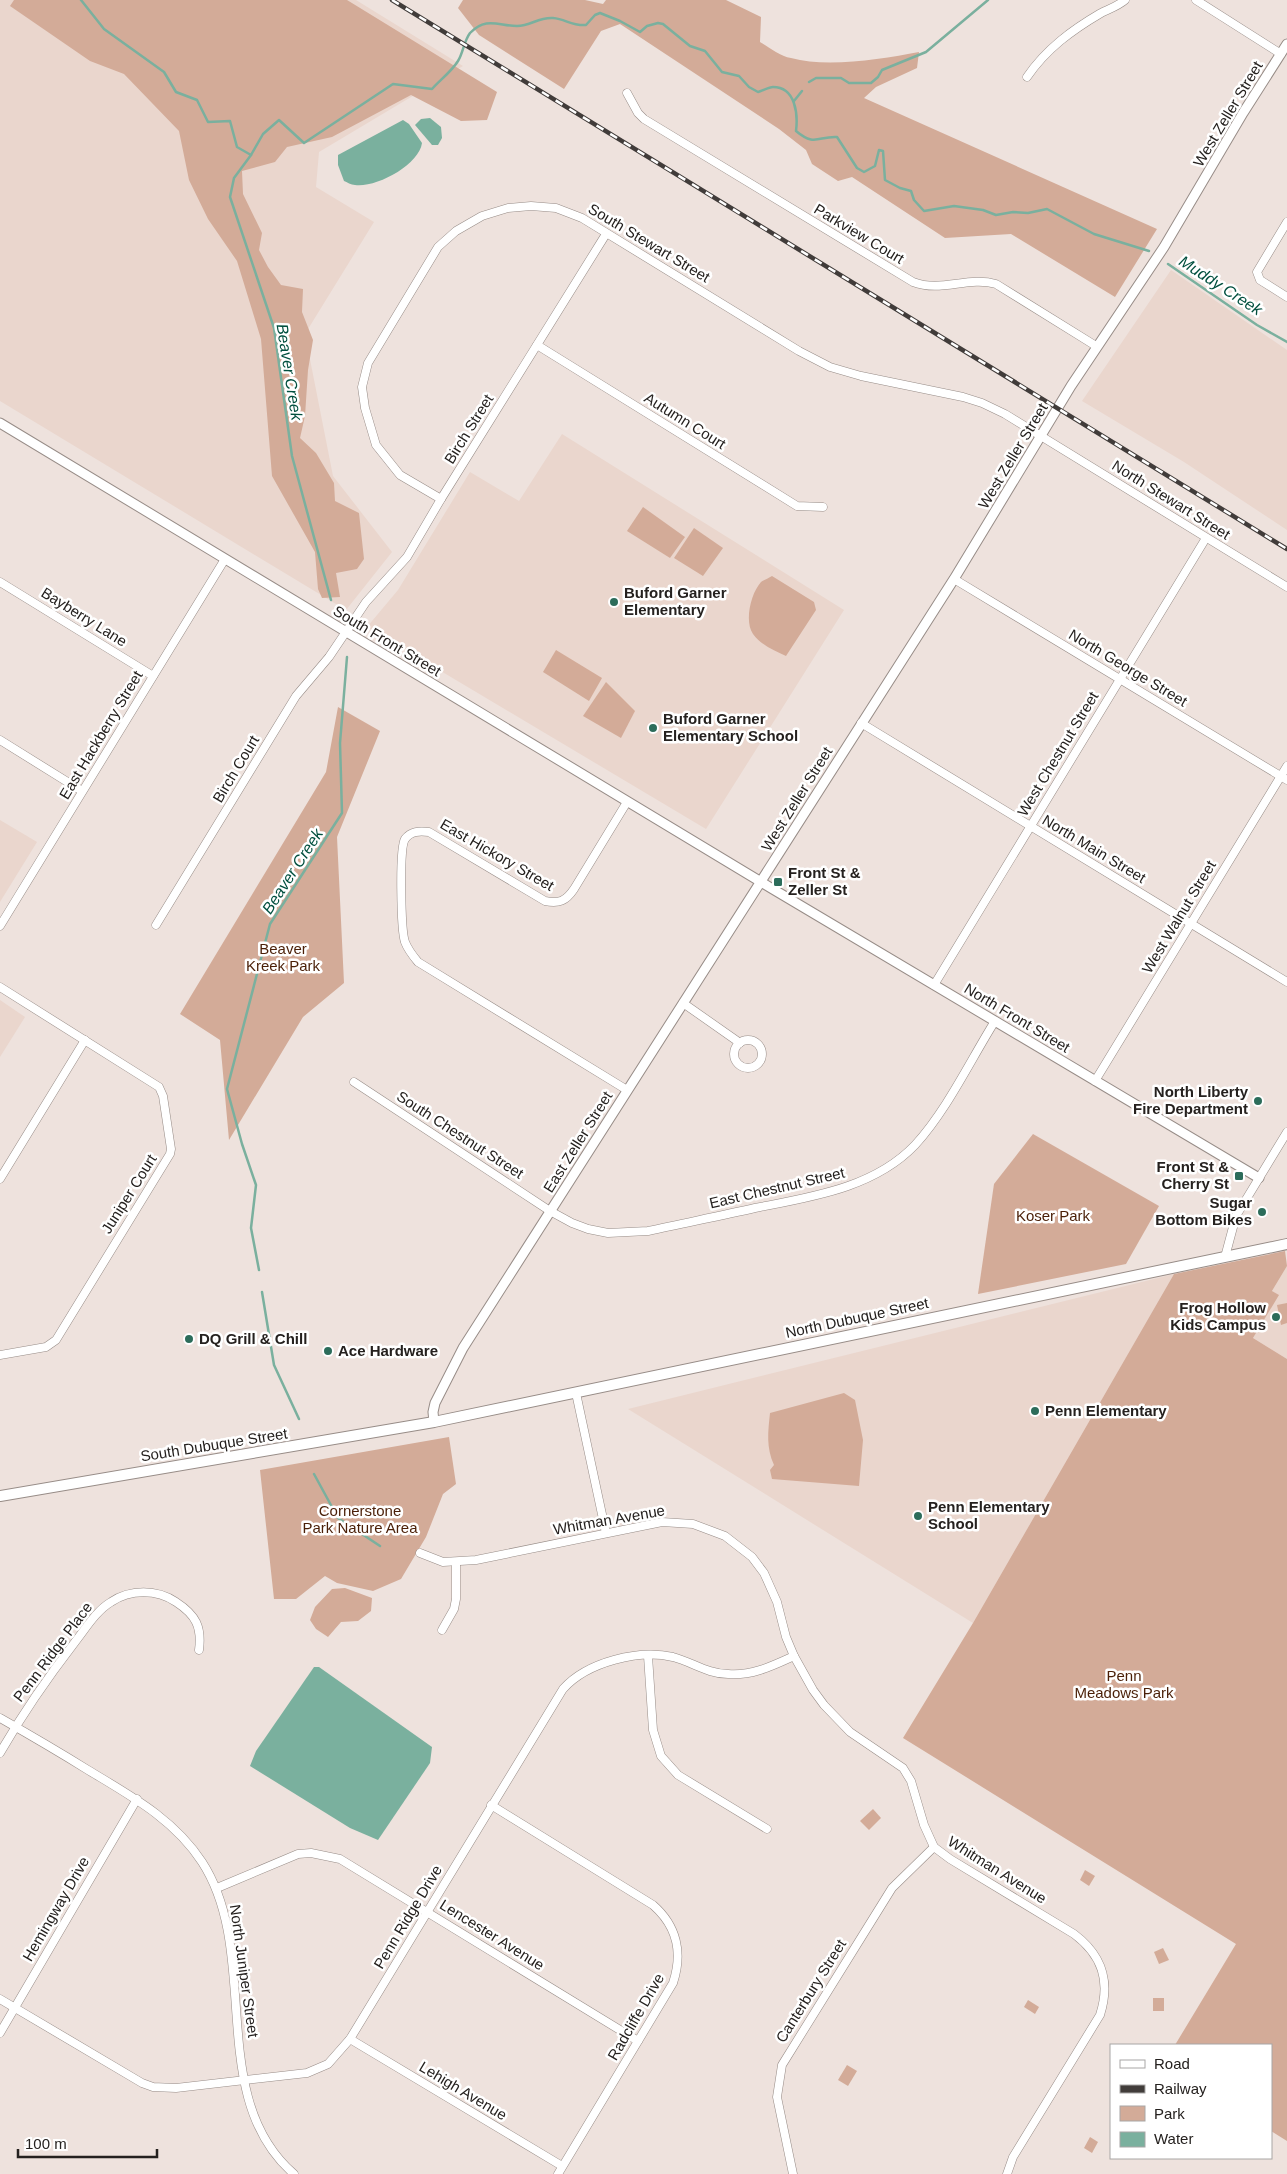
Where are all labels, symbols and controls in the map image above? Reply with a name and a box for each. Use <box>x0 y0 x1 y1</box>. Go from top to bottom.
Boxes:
street label: West Zeller Street <box>1189 57 1266 169</box>
street label: South Stewart Street <box>586 200 714 286</box>
street label: Parkview Court <box>811 200 908 267</box>
water label: Muddy Creek <box>1176 252 1266 319</box>
water label: Beaver Creek <box>273 322 306 423</box>
street label: Autumn Court <box>642 389 730 453</box>
street label: Birch Street <box>441 390 497 466</box>
street label: West Zeller Street <box>974 399 1051 511</box>
street label: North Stewart Street <box>1109 456 1234 543</box>
street label: Bayberry Lane <box>38 584 130 650</box>
place label: Buford Garner Elementary <box>624 584 727 618</box>
marker: Buford Garner Elementary <box>608 596 620 608</box>
street label: South Front Street <box>330 602 445 680</box>
street label: North George Street <box>1066 626 1191 710</box>
street label: East Hackberry Street <box>56 667 146 802</box>
street label: West Chestnut Street <box>1014 688 1102 819</box>
place label: Buford Garner Elementary School <box>663 710 798 744</box>
marker: Buford Garner Elementary School <box>647 722 659 734</box>
street label: Birch Court <box>209 732 263 805</box>
street label: West Zeller Street <box>758 743 836 854</box>
street label: North Main Street <box>1040 811 1150 887</box>
street label: East Hickory Street <box>437 815 558 894</box>
water label: Beaver Creek <box>259 825 327 917</box>
street label: West Walnut Street <box>1138 857 1219 976</box>
place label: Front St & Zeller St <box>788 864 861 898</box>
marker: Front St & Zeller St <box>772 876 784 888</box>
park label: Beaver Kreek Park <box>246 940 321 974</box>
street label: North Front Street <box>961 979 1074 1056</box>
place label: North Liberty Fire Department <box>1133 1083 1249 1117</box>
street label: South Chestnut Street <box>394 1087 527 1182</box>
street label: East Zeller Street <box>540 1087 616 1195</box>
marker: North Liberty Fire Department <box>1252 1095 1264 1107</box>
street label: Juniper Court <box>98 1150 160 1236</box>
place label: Front St & Cherry St <box>1157 1158 1229 1192</box>
street label: East Chestnut Street <box>708 1163 847 1211</box>
marker: Front St & Cherry St <box>1233 1170 1245 1182</box>
place label: Sugar Bottom Bikes <box>1155 1194 1252 1228</box>
marker: Sugar Bottom Bikes <box>1256 1206 1268 1218</box>
park label: Koser Park <box>1016 1207 1091 1224</box>
street label: North Dubuque Street <box>784 1294 931 1341</box>
place label: Frog Hollow Kids Campus <box>1170 1299 1266 1333</box>
marker: Frog Hollow Kids Campus <box>1270 1311 1282 1323</box>
place label: DQ Grill & Chill <box>199 1330 307 1347</box>
marker: DQ Grill & Chill <box>183 1333 195 1345</box>
place label: Ace Hardware <box>338 1342 438 1359</box>
marker: Ace Hardware <box>322 1345 334 1357</box>
place label: Penn Elementary <box>1045 1402 1167 1419</box>
marker: Penn Elementary <box>1029 1405 1041 1417</box>
street label: South Dubuque Street <box>139 1424 289 1465</box>
place label: Penn Elementary School <box>928 1498 1050 1532</box>
street label: Whitman Avenue <box>552 1501 666 1538</box>
park label: Cornerstone Park Nature Area <box>302 1502 418 1536</box>
marker: Penn Elementary School <box>912 1510 924 1522</box>
street label: Penn Ridge Place <box>10 1599 96 1705</box>
park label: Penn Meadows Park <box>1074 1667 1174 1701</box>
street label: Whitman Avenue <box>945 1832 1050 1907</box>
street label: Hemingway Drive <box>19 1854 92 1964</box>
street label: Penn Ridge Drive <box>370 1862 445 1972</box>
street label: Lencester Avenue <box>437 1896 548 1974</box>
street label: North Juniper Street <box>227 1903 262 2039</box>
street label: Canterbury Street <box>772 1935 850 2045</box>
street label: Radcliffe Drive <box>604 1970 667 2063</box>
legend <box>1110 2044 1272 2159</box>
text: Road <box>1154 2055 1190 2072</box>
street label: Lehigh Avenue <box>416 2058 510 2123</box>
text: Railway <box>1154 2080 1207 2097</box>
text: Park <box>1154 2105 1185 2122</box>
scale bar <box>18 2126 156 2158</box>
text: Water <box>1154 2130 1193 2147</box>
text: 100 m <box>25 2135 67 2152</box>

